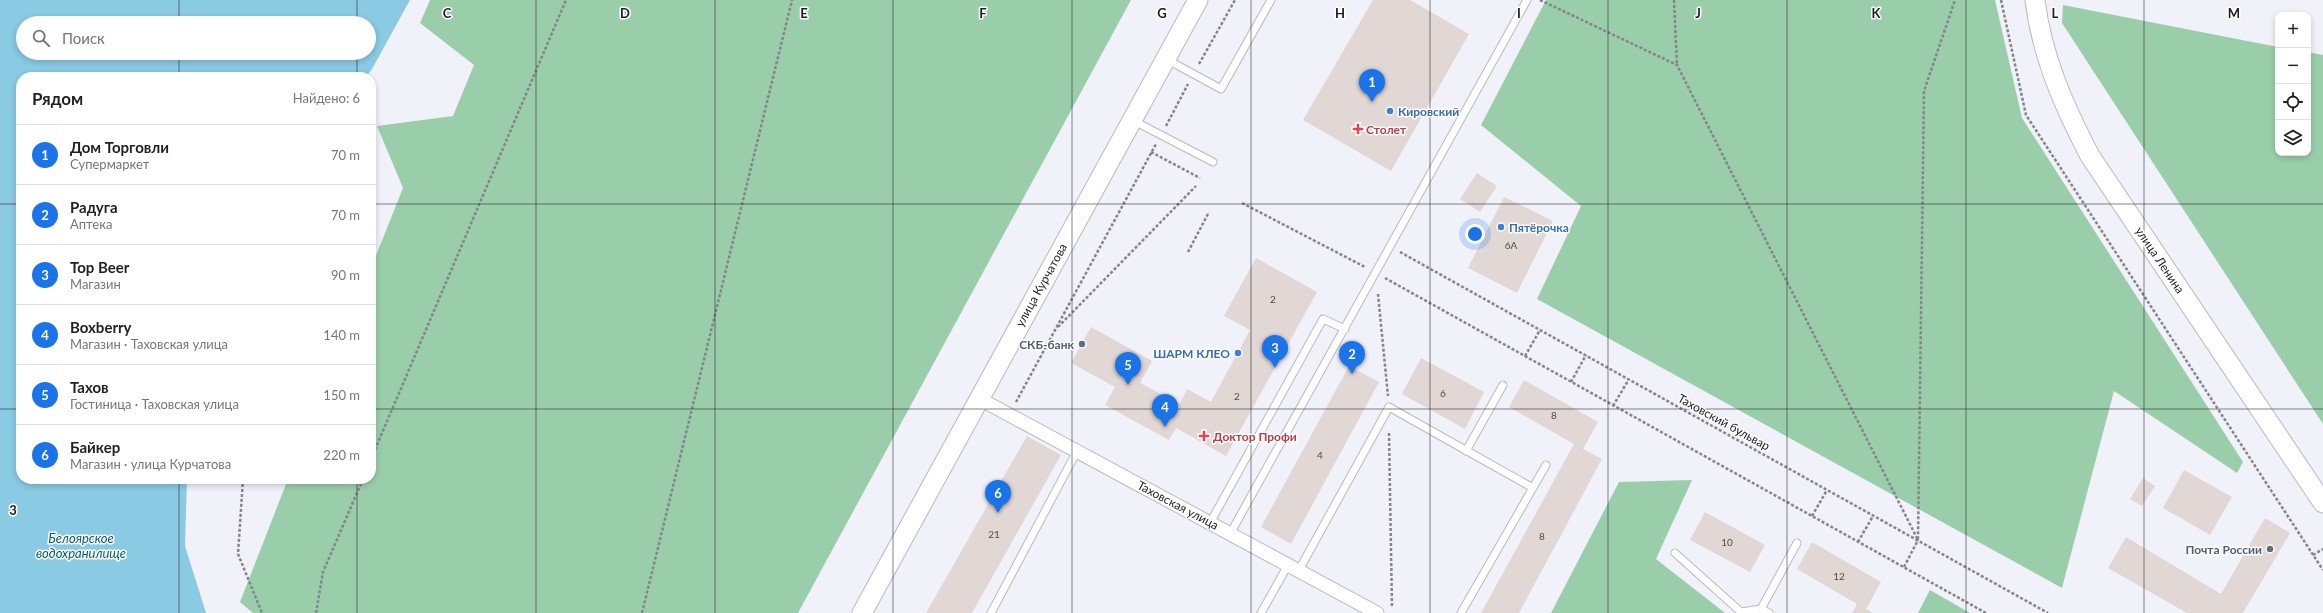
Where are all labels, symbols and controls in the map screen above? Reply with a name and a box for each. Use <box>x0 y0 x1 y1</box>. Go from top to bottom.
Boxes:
text: C <box>443 5 452 21</box>
text: D <box>620 5 630 21</box>
text: E <box>800 5 808 21</box>
text: F <box>979 5 987 21</box>
text: G <box>1157 5 1167 21</box>
text: H <box>1335 5 1345 21</box>
text: I <box>1517 5 1521 21</box>
text: J <box>1695 5 1701 21</box>
text: K <box>1872 5 1882 21</box>
text: L <box>2052 5 2059 21</box>
text: M <box>2228 5 2240 21</box>
map controls <box>2275 12 2311 156</box>
button: + <box>2275 12 2311 48</box>
search box <box>16 16 376 60</box>
icon: search <box>30 27 52 49</box>
text: Поиск <box>62 29 105 47</box>
button: − <box>2275 48 2311 84</box>
pin: 1 <box>1359 69 1385 102</box>
button: locate <box>2275 84 2311 120</box>
text: Рядом <box>32 88 83 109</box>
text: Найдено: 6 <box>293 90 360 106</box>
place label: Кировский <box>1398 104 1459 119</box>
marker: Кировский <box>1385 106 1395 116</box>
button: layers <box>2275 120 2311 156</box>
place label: Столет <box>1366 122 1407 137</box>
marker: Столет <box>1353 124 1363 134</box>
text: Дом Торговли <box>70 138 169 156</box>
text: 1 <box>41 147 49 163</box>
text: 70 m <box>331 147 360 163</box>
text: Супермаркет <box>70 156 149 172</box>
text: Радуга <box>70 198 118 216</box>
text: 2 <box>41 207 49 223</box>
text: 70 m <box>331 207 360 223</box>
text: Аптека <box>70 216 112 232</box>
place label: Пятёрочка <box>1509 220 1569 235</box>
marker: Пятёрочка <box>1496 222 1506 232</box>
your location <box>1465 224 1485 244</box>
street label: улица Ленина <box>2132 224 2188 296</box>
house number: 6А <box>1505 239 1518 251</box>
street label: улица Курчатова <box>1012 241 1070 329</box>
text: Top Beer <box>70 258 129 276</box>
text: 3 <box>41 267 49 283</box>
text: 90 m <box>331 267 360 283</box>
text: Магазин <box>70 276 121 292</box>
house number: 2 <box>1270 293 1276 305</box>
text: Boxberry <box>70 318 132 336</box>
text: 4 <box>41 327 49 343</box>
text: 140 m <box>323 327 360 343</box>
pin: 3 <box>1262 335 1288 368</box>
text: Магазин · Таховская улица <box>70 336 228 352</box>
place label: СКБ-банк <box>1019 337 1074 352</box>
marker: СКБ-банк <box>1077 339 1087 349</box>
pin: 2 <box>1339 341 1365 374</box>
place label: ШАРМ КЛЕО <box>1153 346 1230 361</box>
marker: ШАРМ КЛЕО <box>1233 348 1243 358</box>
pin: 5 <box>1115 352 1141 385</box>
text: Тахов <box>70 378 109 396</box>
text: 5 <box>41 387 49 403</box>
text: 150 m <box>323 387 360 403</box>
house number: 6 <box>1440 387 1446 399</box>
house number: 2 <box>1234 390 1240 402</box>
street label: Таховский бульвар <box>1675 391 1773 454</box>
pin: 4 <box>1152 394 1178 427</box>
text: Гостиница · Таховская улица <box>70 396 239 412</box>
house number: 8 <box>1551 409 1557 421</box>
place label: Доктор Профи <box>1213 429 1297 444</box>
marker: Доктор Профи <box>1198 430 1210 442</box>
text: Байкер <box>70 438 120 456</box>
text: 6 <box>41 447 49 463</box>
text: 220 m <box>323 447 360 463</box>
house number: 4 <box>1317 449 1323 461</box>
text: Магазин · улица Курчатова <box>70 456 231 472</box>
street label: Таховская улица <box>1135 477 1221 533</box>
pin: 6 <box>985 480 1011 513</box>
text: 3 <box>9 502 17 518</box>
house number: 21 <box>988 528 1000 540</box>
water label: Белоярское водохранилище <box>36 530 126 561</box>
house number: 8 <box>1539 530 1545 542</box>
house number: 10 <box>1721 536 1733 548</box>
place label: Почта России <box>2185 542 2262 557</box>
marker: Почта России <box>2265 544 2275 554</box>
house number: 12 <box>1833 570 1845 582</box>

